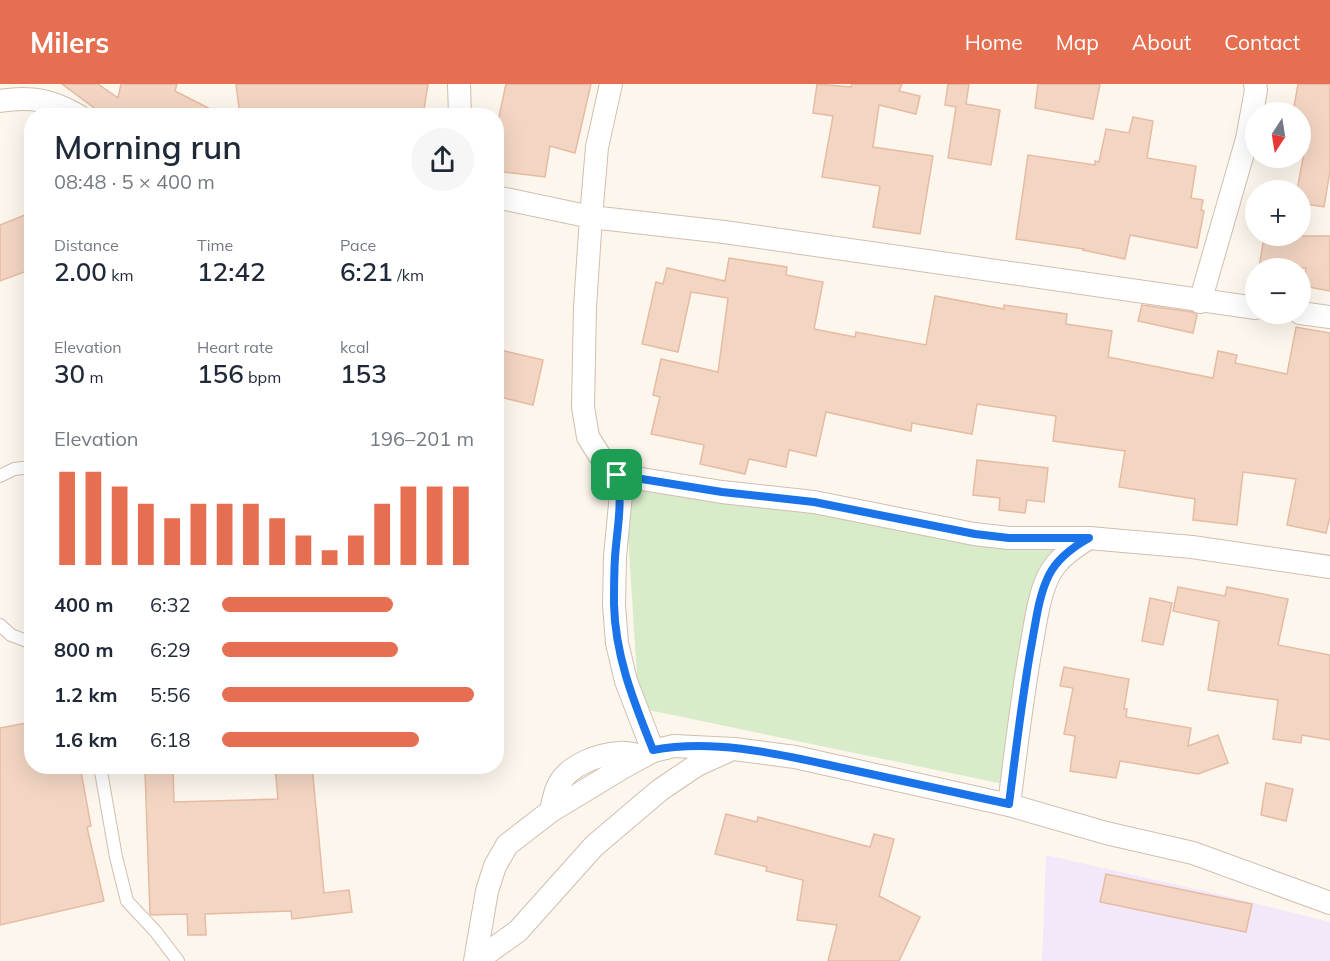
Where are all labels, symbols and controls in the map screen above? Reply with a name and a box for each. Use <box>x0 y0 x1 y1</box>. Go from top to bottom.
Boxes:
text: Milers <box>30 25 109 60</box>
text: Home <box>965 29 1023 55</box>
text: Map <box>1056 29 1099 55</box>
text: About <box>1132 29 1191 55</box>
text: Contact <box>1224 29 1300 55</box>
north arrow <box>1245 102 1311 168</box>
map controls <box>1245 102 1311 324</box>
text: Morning run <box>54 126 242 167</box>
button: share <box>411 128 474 191</box>
text: 08:48 · 5 × 400 m <box>54 169 215 194</box>
button: + <box>1245 180 1311 246</box>
text: Distance <box>54 235 119 255</box>
text: Time <box>197 235 233 255</box>
text: Pace <box>340 235 376 255</box>
text: 2.00 <box>54 255 107 288</box>
text: 12:42 <box>197 255 266 288</box>
text: 6:21 <box>340 255 393 288</box>
button: − <box>1245 258 1311 324</box>
text: km <box>107 265 133 285</box>
text: /km <box>393 265 424 285</box>
text: Elevation <box>54 337 122 357</box>
text: Heart rate <box>197 337 273 357</box>
text: kcal <box>340 337 369 357</box>
text: 30 <box>54 357 85 390</box>
text: 156 <box>197 357 244 390</box>
text: 153 <box>340 357 387 390</box>
text: m <box>85 367 103 387</box>
text: bpm <box>244 367 281 387</box>
text: Elevation <box>54 426 139 451</box>
text: 196–201 m <box>369 426 474 451</box>
pin <box>591 449 642 500</box>
icon: arrive <box>600 458 633 491</box>
text: 400 m <box>54 592 113 617</box>
text: 6:32 <box>150 592 191 617</box>
text: 800 m <box>54 637 113 662</box>
text: 6:29 <box>150 637 191 662</box>
text: 1.2 km <box>54 682 117 707</box>
text: 5:56 <box>150 682 191 707</box>
text: 1.6 km <box>54 727 117 752</box>
text: 6:18 <box>150 727 191 752</box>

